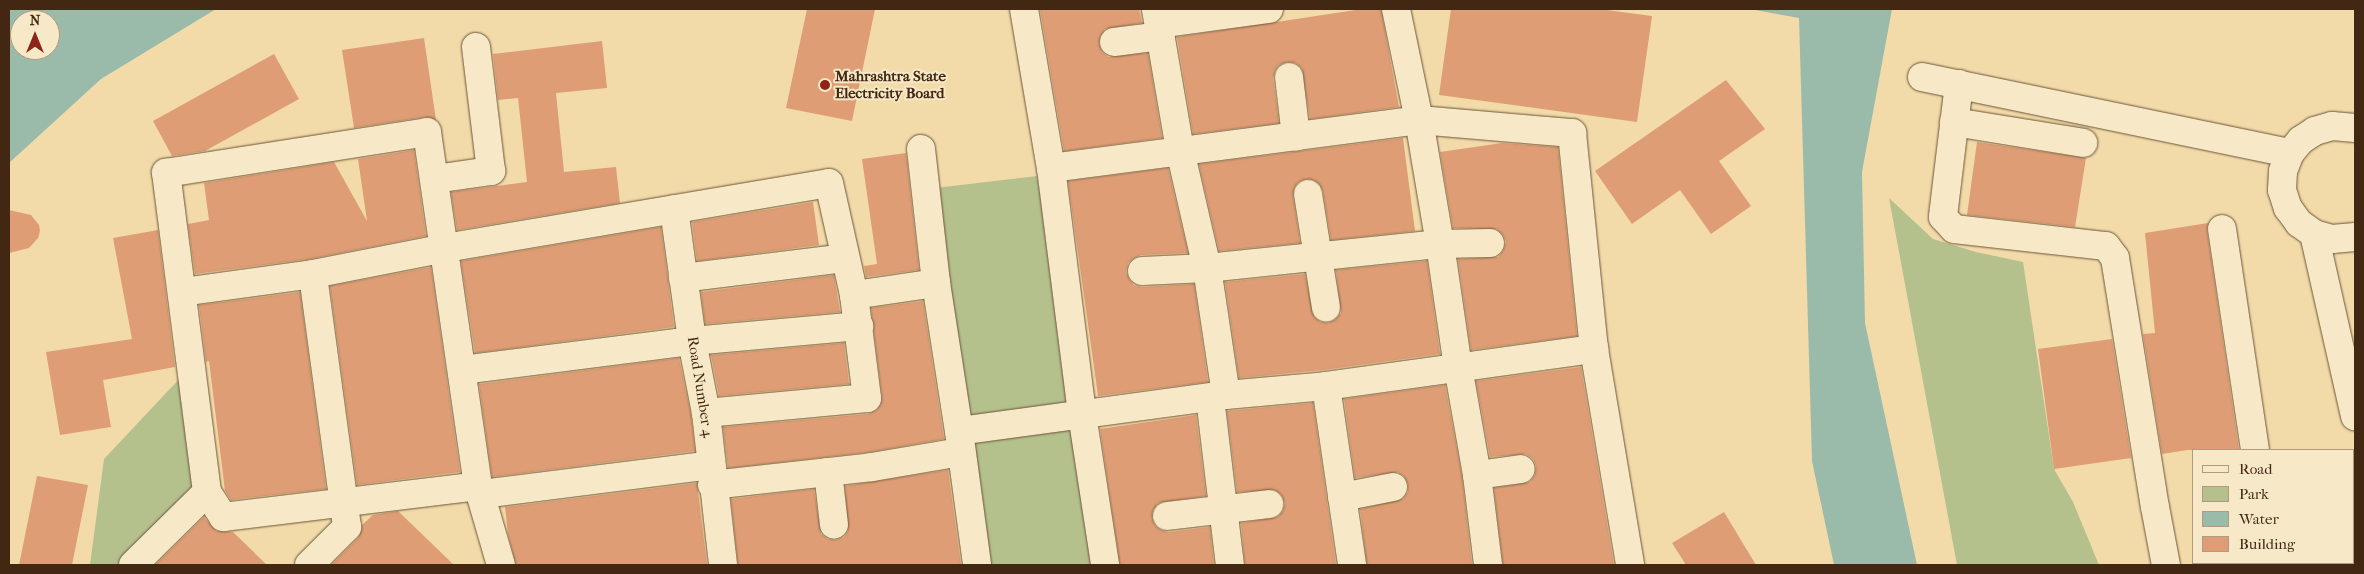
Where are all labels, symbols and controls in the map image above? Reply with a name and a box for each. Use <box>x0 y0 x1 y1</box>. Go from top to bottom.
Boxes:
north arrow <box>10 10 60 60</box>
text: N <box>30 12 40 29</box>
place label: Mahrashtra State Electricity Board <box>835 67 946 102</box>
marker: Mahrashtra State Electricity Board <box>819 79 831 91</box>
street label: Road Number 4 <box>683 335 717 439</box>
legend <box>2192 449 2354 564</box>
text: Road <box>2239 460 2272 478</box>
text: Park <box>2239 485 2269 503</box>
text: Water <box>2239 510 2279 528</box>
text: Building <box>2239 535 2295 553</box>

